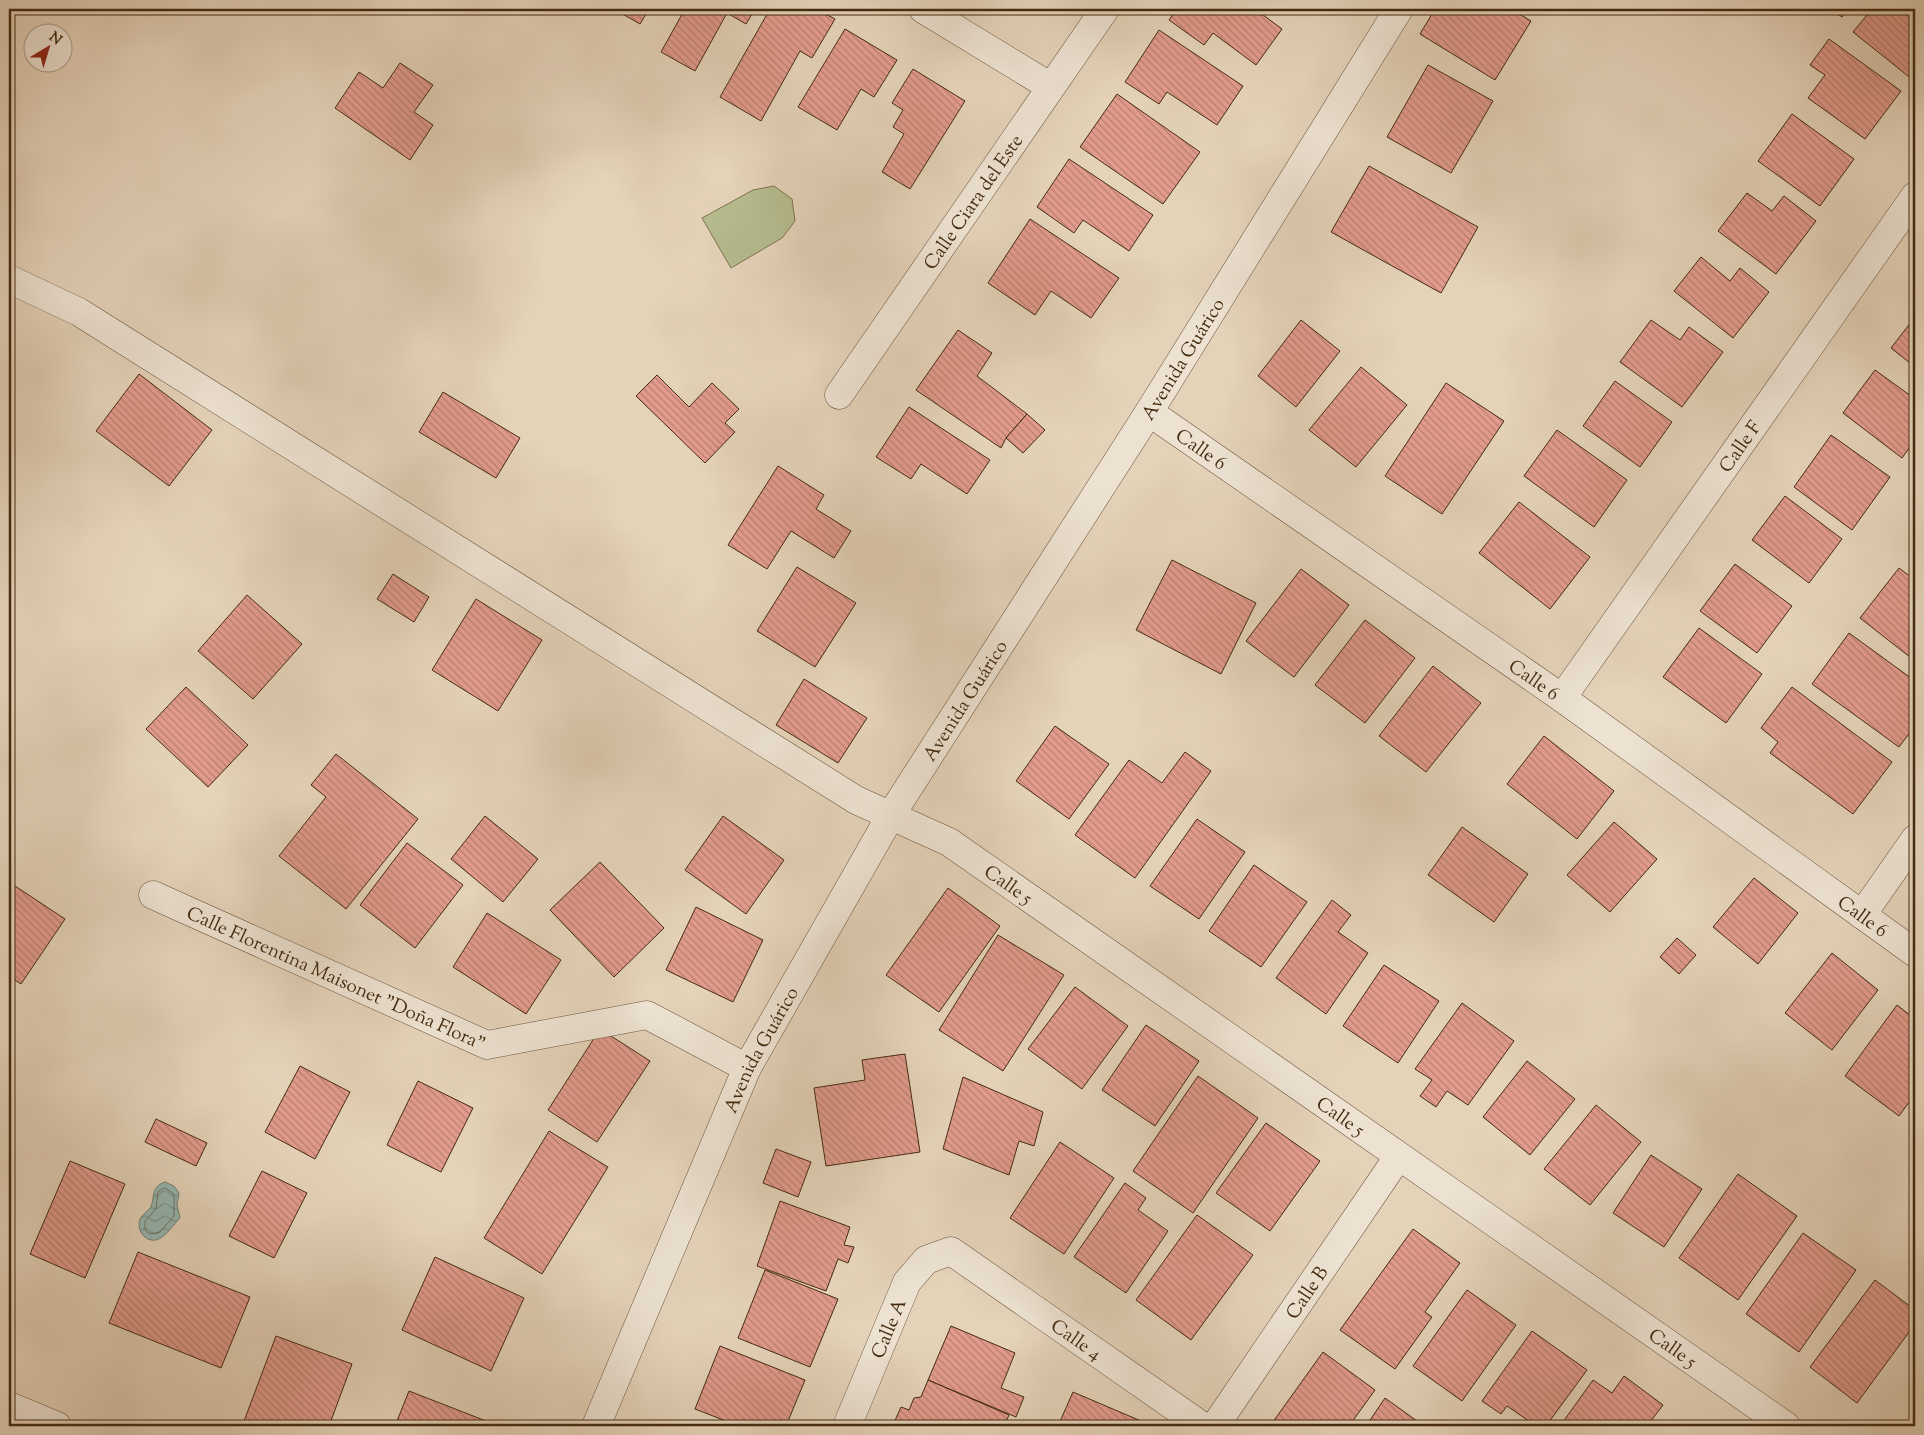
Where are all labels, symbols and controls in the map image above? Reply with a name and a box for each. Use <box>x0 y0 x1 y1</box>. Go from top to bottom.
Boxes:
north arrow <box>22 22 72 72</box>
text: N <box>44 28 65 51</box>
street label: Calle Ciara del Este <box>918 130 1031 276</box>
street label: Avenida Guárico <box>1136 294 1232 426</box>
street label: Calle F <box>1714 416 1769 479</box>
street label: Calle 6 <box>1169 423 1231 478</box>
street label: Avenida Guárico <box>918 636 1016 767</box>
street label: Calle 6 <box>1502 654 1564 708</box>
street label: Calle 5 <box>978 859 1038 913</box>
street label: Calle 6 <box>1831 890 1893 945</box>
street label: Calle Florentina Maisonet "Doña Flora" <box>182 901 489 1058</box>
street label: Avenida Guárico <box>719 983 806 1118</box>
street label: Calle 5 <box>1310 1091 1370 1144</box>
street label: Calle B <box>1280 1261 1336 1326</box>
street label: Calle A <box>866 1295 915 1363</box>
street label: Calle 4 <box>1044 1313 1107 1368</box>
street label: Calle 5 <box>1642 1323 1702 1376</box>

